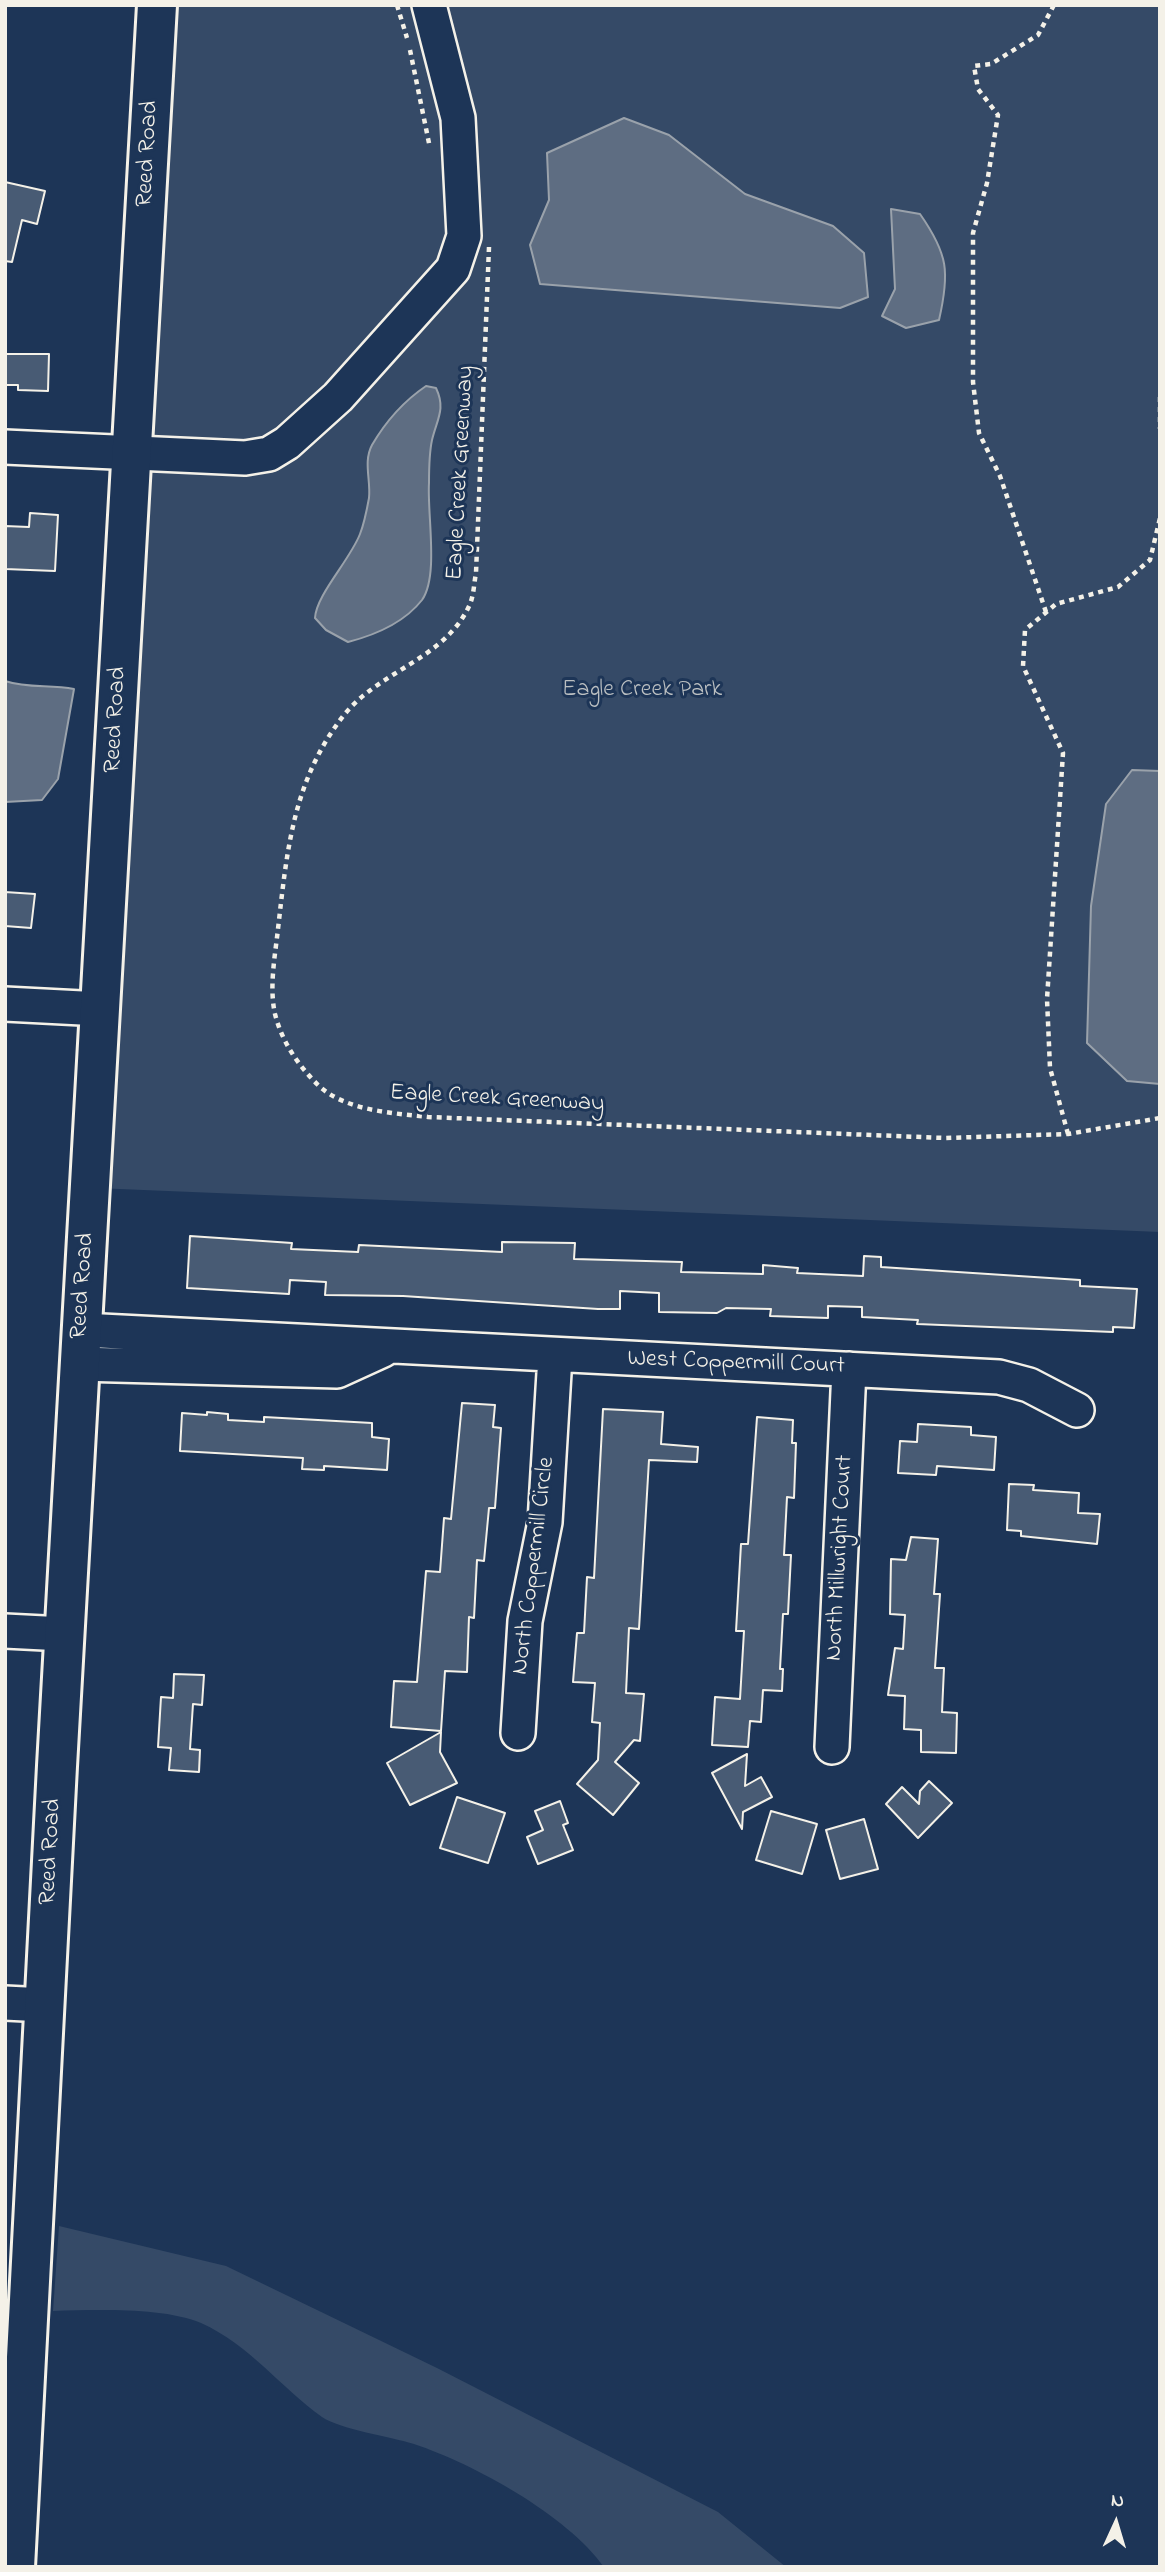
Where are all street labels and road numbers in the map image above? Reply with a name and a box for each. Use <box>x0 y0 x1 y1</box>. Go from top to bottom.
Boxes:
street label: Reed Road <box>132 100 166 208</box>
street label: Eagle Creek Greenway <box>442 365 482 581</box>
street label: Reed Road <box>100 666 134 774</box>
street label: Eagle Creek Greenway <box>389 1080 605 1120</box>
street label: Reed Road <box>66 1232 102 1340</box>
street label: West Coppermill Court <box>627 1346 845 1382</box>
street label: North Millwright Court <box>821 1454 861 1662</box>
street label: North Coppermill Circle <box>507 1456 563 1676</box>
street label: Reed Road <box>35 1798 69 1906</box>

